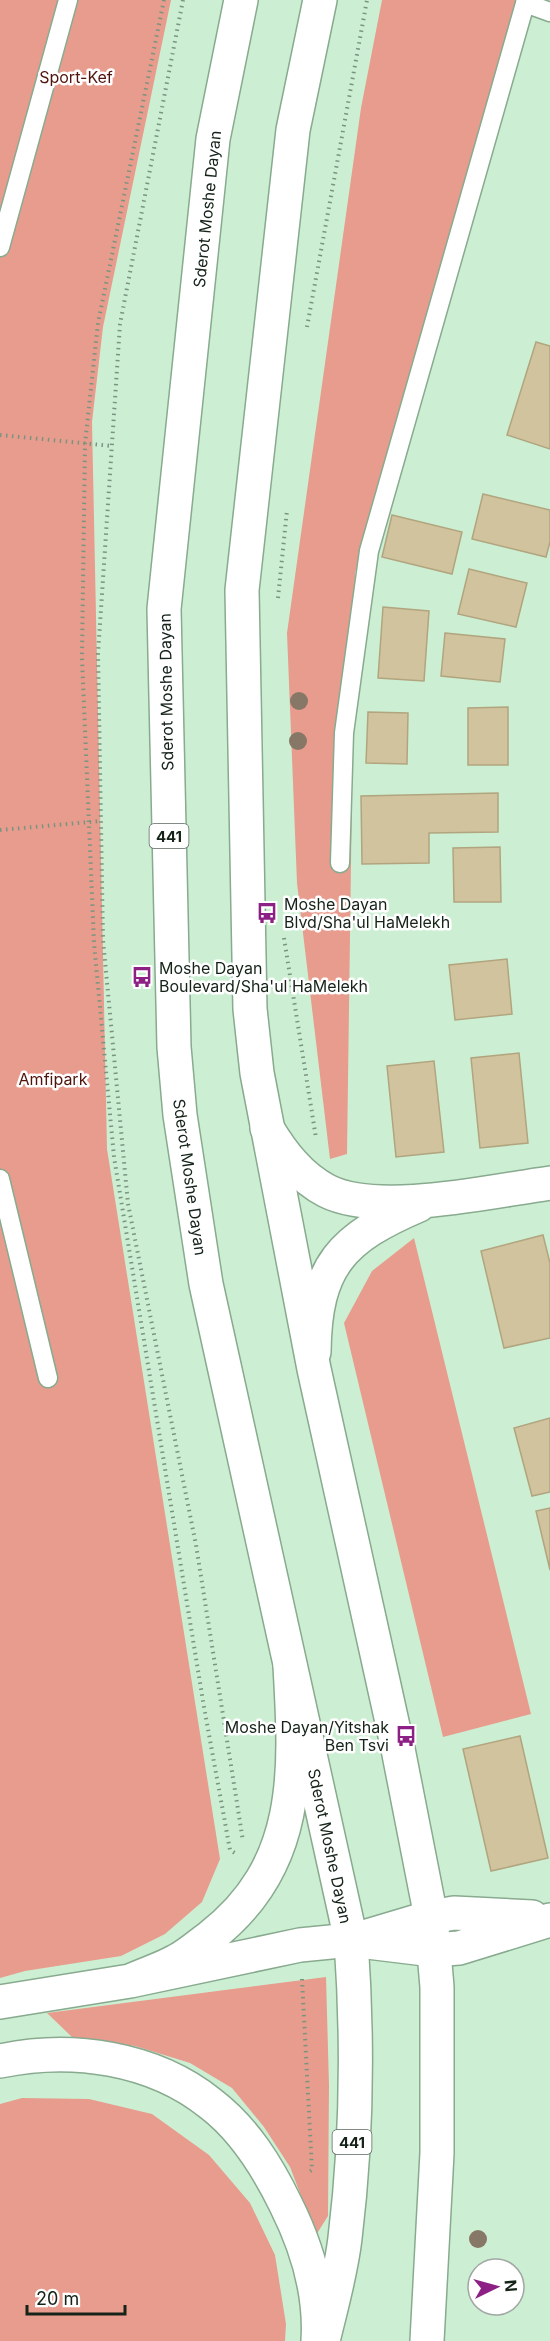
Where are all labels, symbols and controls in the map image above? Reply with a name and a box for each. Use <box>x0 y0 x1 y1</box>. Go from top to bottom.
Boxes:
park label: Sport-Kef <box>39 67 113 87</box>
street label: Sderot Moshe Dayan <box>189 129 225 289</box>
street label: Sderot Moshe Dayan <box>155 613 177 771</box>
road number: 441 <box>150 824 188 848</box>
place label: Moshe Dayan Blvd/Sha'ul HaMelekh <box>284 894 450 932</box>
bus stop icon: Moshe Dayan Blvd/Sha'ul HaMelekh <box>255 901 279 925</box>
place label: Moshe Dayan Boulevard/Sha'ul HaMelekh <box>159 958 368 996</box>
bus stop icon: Moshe Dayan Boulevard/Sha'ul HaMelekh <box>130 965 154 989</box>
park label: Amfipark <box>19 1069 88 1089</box>
street label: Sderot Moshe Dayan <box>169 1097 211 1257</box>
place label: Moshe Dayan/Yitshak Ben Tsvi <box>225 1717 389 1755</box>
bus stop icon: Moshe Dayan/Yitshak Ben Tsvi <box>394 1724 418 1748</box>
street label: Sderot Moshe Dayan <box>304 1767 356 1925</box>
road number: 441 <box>332 2130 372 2154</box>
north arrow <box>466 2257 526 2317</box>
scale bar <box>27 2278 124 2316</box>
text: N <box>500 2279 521 2293</box>
text: 20 m <box>36 2288 79 2309</box>

